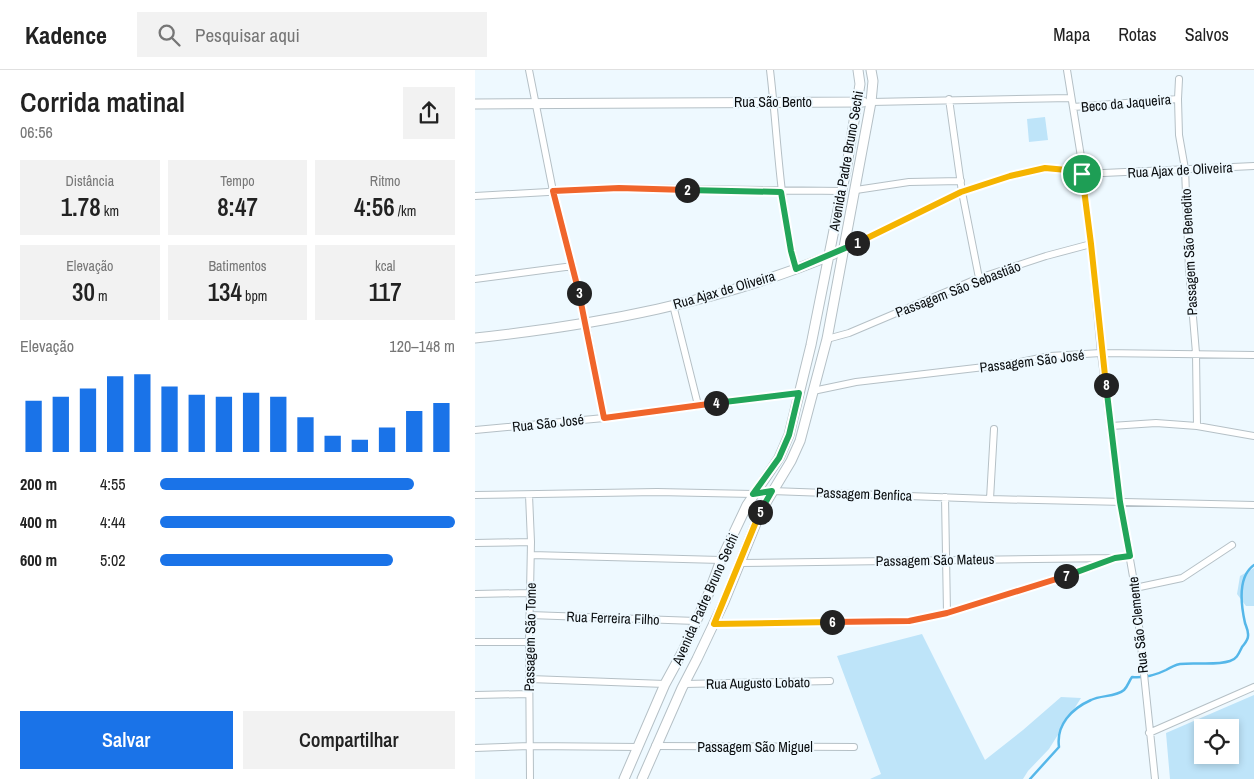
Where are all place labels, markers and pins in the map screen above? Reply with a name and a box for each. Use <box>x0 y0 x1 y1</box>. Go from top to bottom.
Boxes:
pin <box>1061 153 1103 195</box>
pin: 2 <box>675 178 699 202</box>
pin: 1 <box>845 230 869 256</box>
pin: 3 <box>567 280 591 306</box>
pin: 8 <box>1093 372 1119 398</box>
pin: 4 <box>703 390 729 416</box>
pin: 5 <box>747 500 773 524</box>
pin: 7 <box>1053 564 1079 588</box>
pin: 6 <box>819 610 845 634</box>

